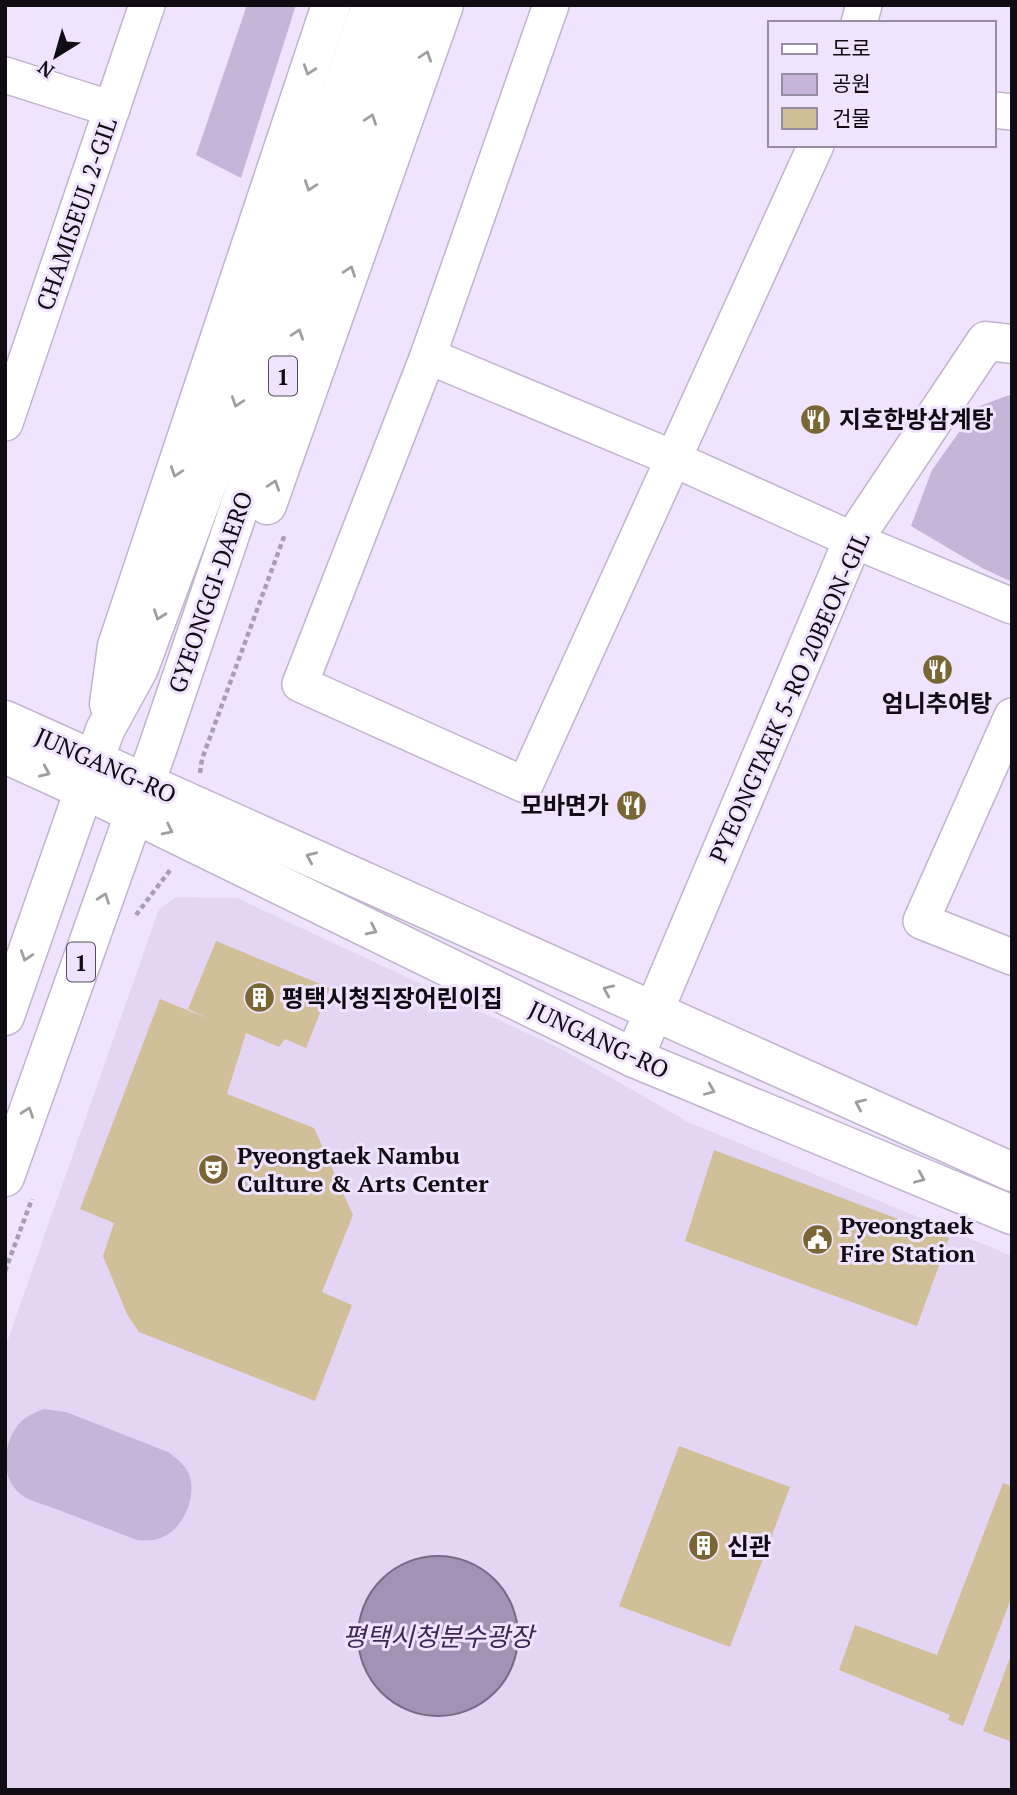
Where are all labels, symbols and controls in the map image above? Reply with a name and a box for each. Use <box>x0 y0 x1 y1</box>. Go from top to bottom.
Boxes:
north arrow <box>21 21 91 91</box>
legend <box>768 21 996 147</box>
text: 도로 <box>832 34 871 62</box>
one-way arrow <box>418 51 432 63</box>
text: N <box>32 55 59 84</box>
one-way arrow <box>303 63 317 75</box>
text: 공원 <box>832 69 871 97</box>
text: 건물 <box>832 104 871 132</box>
street label: CHAMISEUL 2-GIL <box>28 113 124 315</box>
one-way arrow <box>363 113 377 126</box>
one-way arrow <box>304 179 318 192</box>
one-way arrow <box>342 265 356 277</box>
one-way arrow <box>290 329 304 341</box>
road number: 1 <box>269 356 297 396</box>
one-way arrow <box>231 395 245 407</box>
restaurant icon: 지호한방삼계탕 <box>799 402 833 436</box>
place label: 지호한방삼계탕 <box>839 403 994 435</box>
one-way arrow <box>169 465 184 477</box>
one-way arrow <box>266 480 280 492</box>
street label: GYEONGGI-DAERO <box>160 487 260 697</box>
street label: PYEONGTAEK 5-RO 20BEON-GIL <box>701 527 877 867</box>
one-way arrow <box>153 609 167 621</box>
restaurant icon: 엄니추어탕 <box>920 652 954 686</box>
place label: 엄니추어탕 <box>882 687 992 719</box>
street label: JUNGANG-RO <box>30 720 182 810</box>
one-way arrow <box>38 764 50 778</box>
restaurant icon: 모바면가 <box>615 788 649 822</box>
place label: 모바면가 <box>521 789 609 821</box>
one-way arrow <box>161 822 173 836</box>
one-way arrow <box>306 851 318 865</box>
one-way arrow <box>96 892 110 904</box>
one-way arrow <box>365 922 377 936</box>
road number: 1 <box>67 942 95 981</box>
one-way arrow <box>20 950 34 962</box>
building icon: 평택시청직장어린이집 <box>242 981 276 1015</box>
place label: 평택시청직장어린이집 <box>282 982 503 1014</box>
one-way arrow <box>603 984 616 998</box>
street label: JUNGANG-RO <box>524 993 674 1085</box>
one-way arrow <box>703 1082 716 1096</box>
one-way arrow <box>855 1098 867 1112</box>
one-way arrow <box>20 1107 34 1119</box>
place label: Pyeongtaek Nambu Culture & Arts Center <box>237 1139 489 1199</box>
theatre icon: Pyeongtaek Nambu Culture & Arts Center <box>197 1152 231 1186</box>
one-way arrow <box>914 1169 926 1183</box>
place label: Pyeongtaek Fire Station <box>840 1209 976 1269</box>
public building icon: Pyeongtaek Fire Station <box>800 1222 834 1256</box>
building icon: 신관 <box>687 1529 721 1563</box>
place label: 신관 <box>727 1530 771 1562</box>
water label: 평택시청분수광장 <box>342 1619 537 1653</box>

